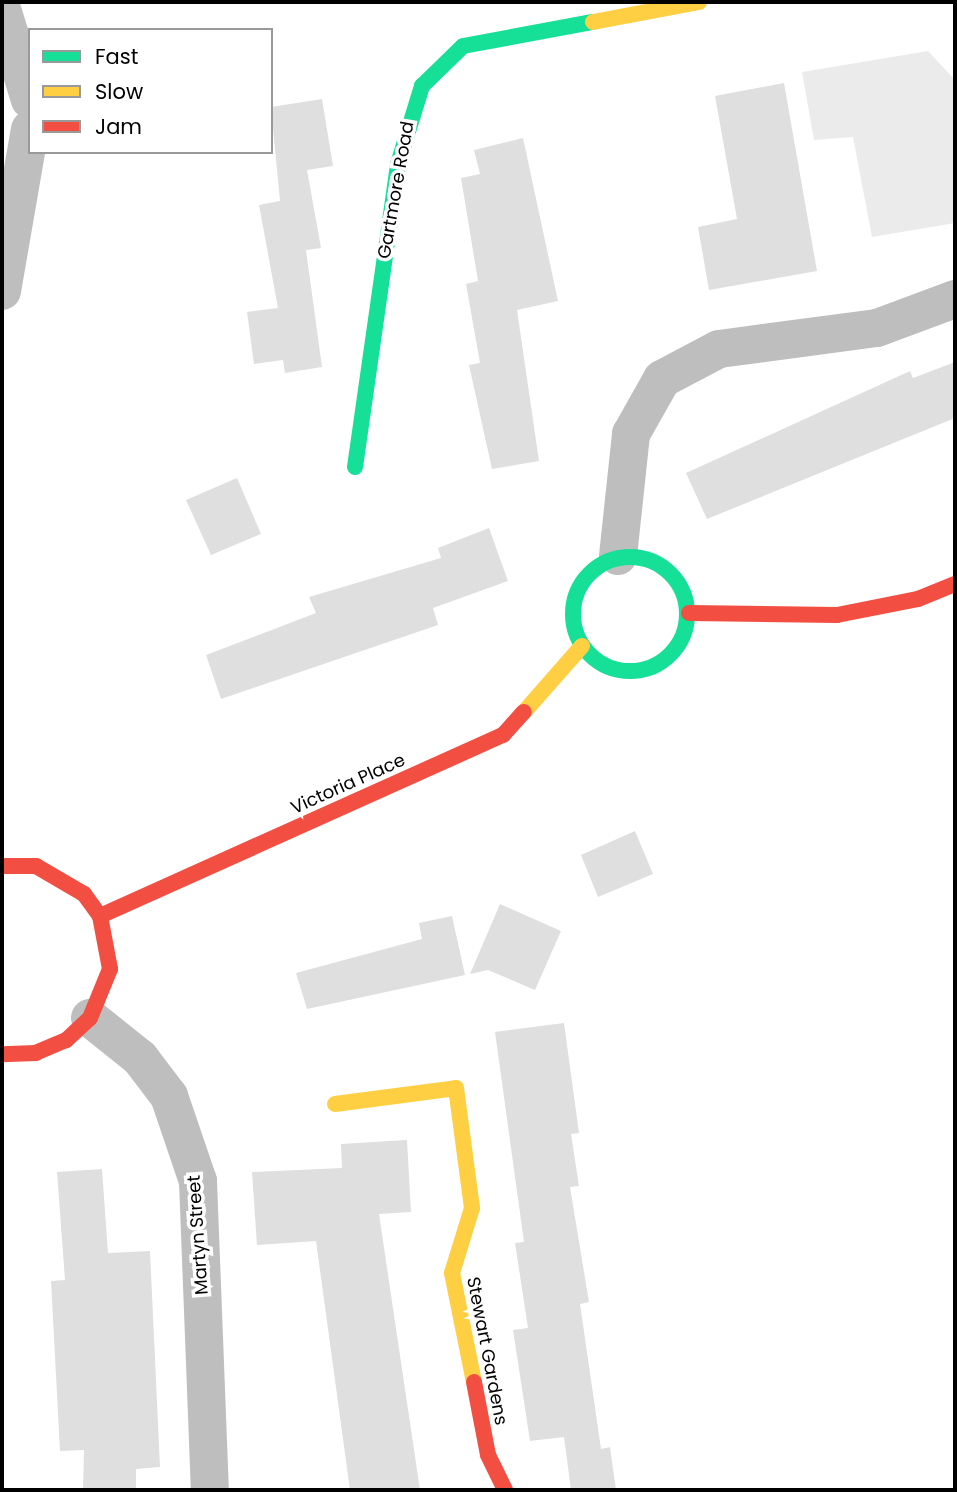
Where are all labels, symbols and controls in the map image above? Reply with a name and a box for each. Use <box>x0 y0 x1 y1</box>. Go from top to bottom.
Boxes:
legend <box>28 28 273 154</box>
text: Fast <box>95 42 138 71</box>
text: Slow <box>95 77 143 106</box>
text: Jam <box>95 112 142 141</box>
street label: Gartmore Road <box>373 120 419 260</box>
street label: Victoria Place <box>288 749 408 819</box>
street label: Martyn Street <box>183 1174 213 1296</box>
street label: Stewart Gardens <box>462 1275 512 1427</box>

